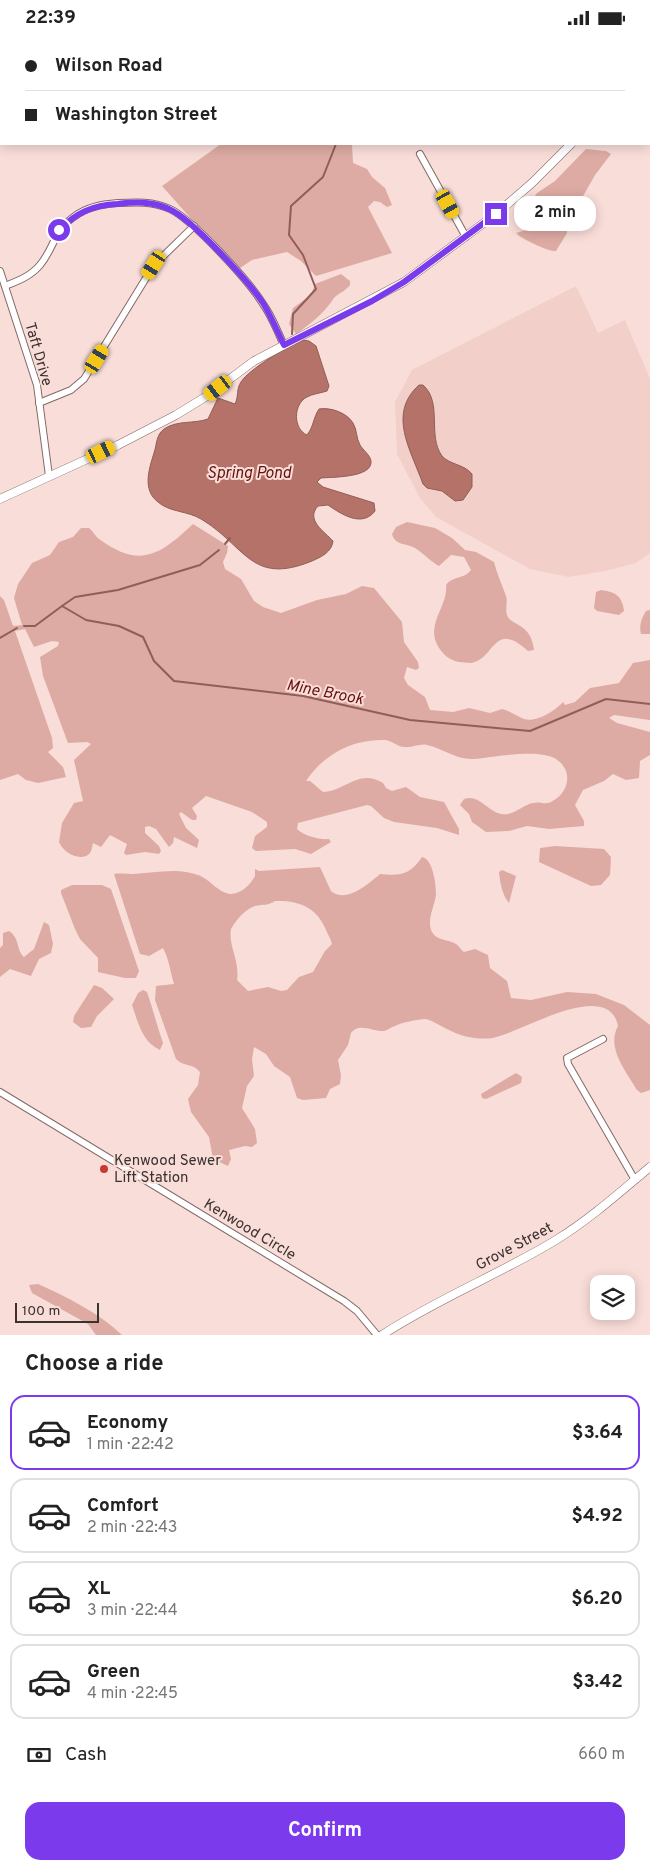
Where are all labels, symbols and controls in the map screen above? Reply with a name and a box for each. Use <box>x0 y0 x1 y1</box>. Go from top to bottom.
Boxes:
text: 22:39 <box>25 6 76 30</box>
text: Wilson Road <box>55 54 163 78</box>
text: Washington Street <box>55 103 218 127</box>
car <box>434 187 461 221</box>
callout: 2 min <box>514 197 596 231</box>
route end <box>485 203 507 225</box>
text: 2 min <box>534 203 576 223</box>
route start <box>48 219 70 241</box>
car <box>139 248 168 282</box>
street label: Taft Drive <box>19 320 56 389</box>
car <box>82 342 111 376</box>
car <box>201 373 234 403</box>
car <box>84 439 117 465</box>
water label: Spring Pond <box>207 464 292 484</box>
water label: Mine Brook <box>285 676 366 710</box>
place label: Kenwood Sewer Lift Station <box>114 1152 221 1188</box>
marker: Kenwood Sewer Lift Station <box>98 1163 110 1175</box>
street label: Kenwood Circle <box>200 1195 299 1265</box>
street label: Grove Street <box>473 1219 557 1276</box>
map controls <box>590 1275 635 1320</box>
button: layers <box>590 1275 635 1320</box>
scale bar <box>15 1300 99 1323</box>
text: 100 m <box>22 1303 60 1320</box>
text: Choose a ride <box>25 1351 163 1378</box>
icon: car <box>27 1410 72 1455</box>
text: Economy <box>87 1411 168 1435</box>
text: $3.64 <box>572 1421 623 1445</box>
text: 1 min · 22:42 <box>87 1435 174 1455</box>
icon: car <box>27 1493 72 1538</box>
text: Comfort <box>87 1494 159 1518</box>
text: $4.92 <box>571 1504 623 1528</box>
text: 2 min · 22:43 <box>87 1518 177 1538</box>
icon: car <box>27 1576 72 1621</box>
text: XL <box>87 1577 110 1601</box>
text: $6.20 <box>571 1587 623 1611</box>
text: 3 min · 22:44 <box>87 1601 178 1621</box>
icon: car <box>27 1659 72 1704</box>
text: Green <box>87 1660 140 1684</box>
text: $3.42 <box>572 1670 623 1694</box>
text: 4 min · 22:45 <box>87 1684 178 1704</box>
icon: cash <box>25 1741 53 1769</box>
text: Cash <box>65 1743 107 1767</box>
text: 660 m <box>578 1745 625 1765</box>
button: Confirm <box>25 1802 625 1860</box>

